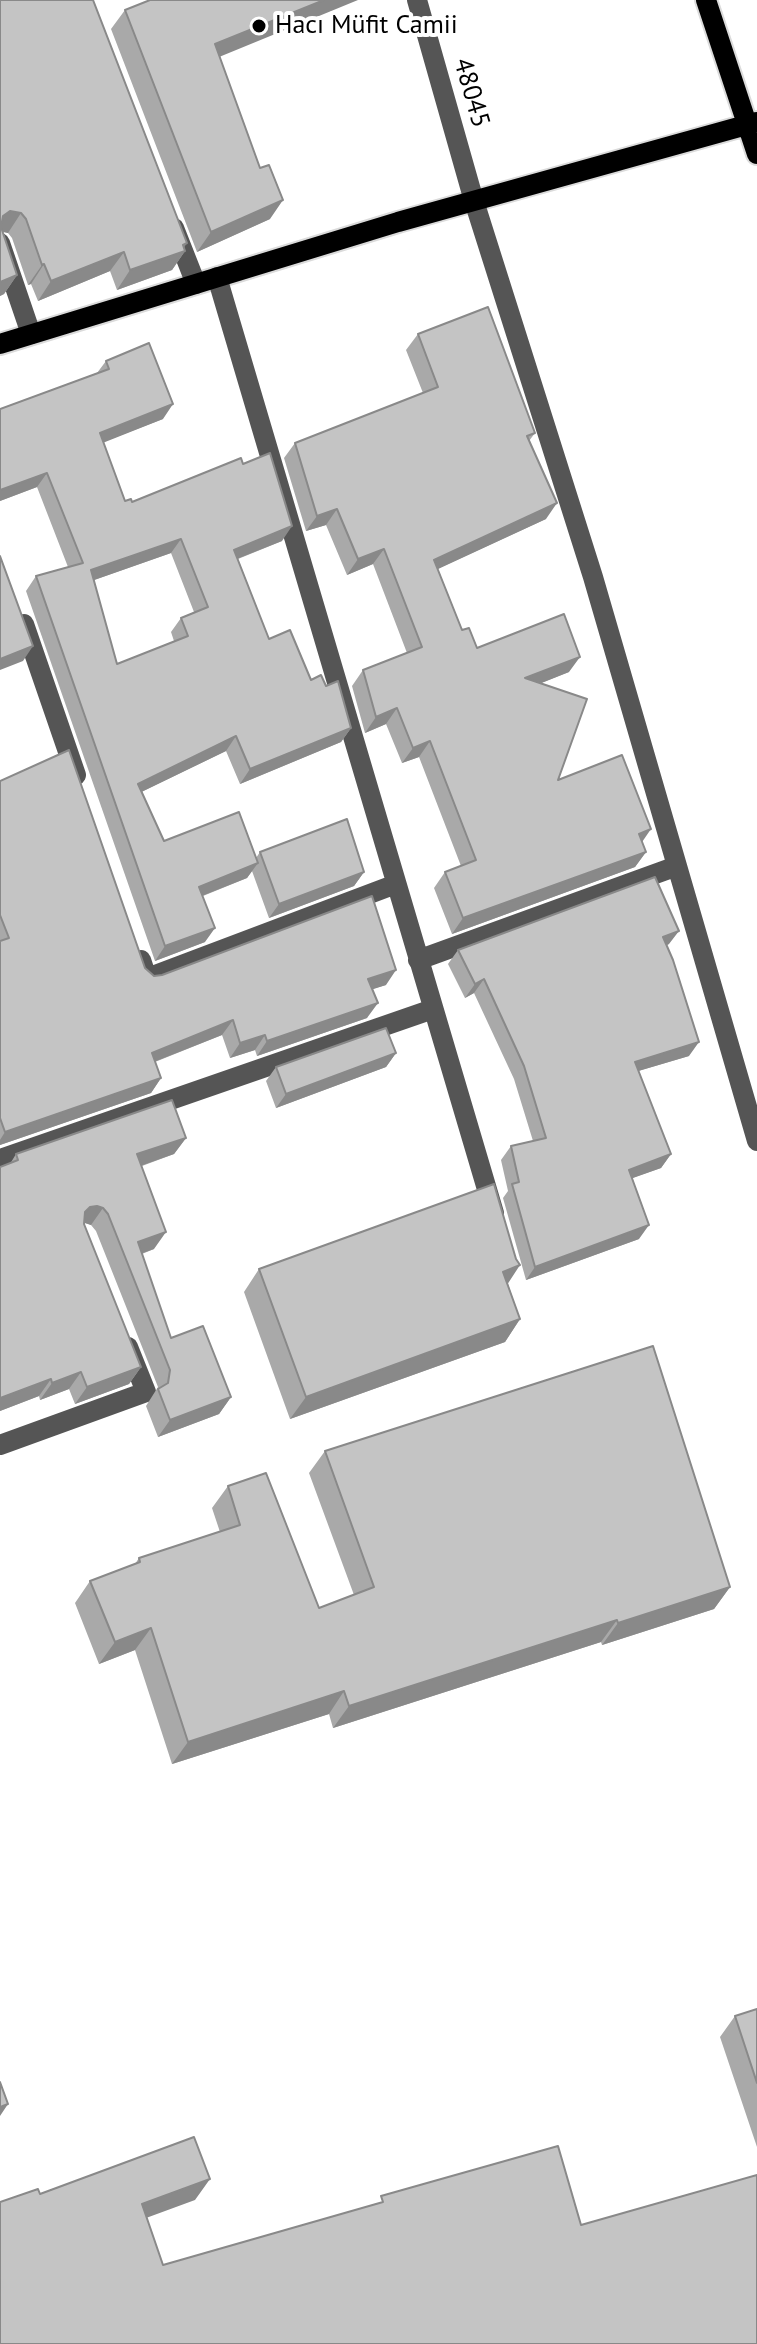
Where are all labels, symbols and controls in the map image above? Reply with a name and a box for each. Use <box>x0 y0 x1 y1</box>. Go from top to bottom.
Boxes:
place label: Hacı Müfit Camii <box>275 10 458 42</box>
marker: Hacı Müfit Camii <box>250 17 268 35</box>
street label: 48045 <box>446 55 496 131</box>

